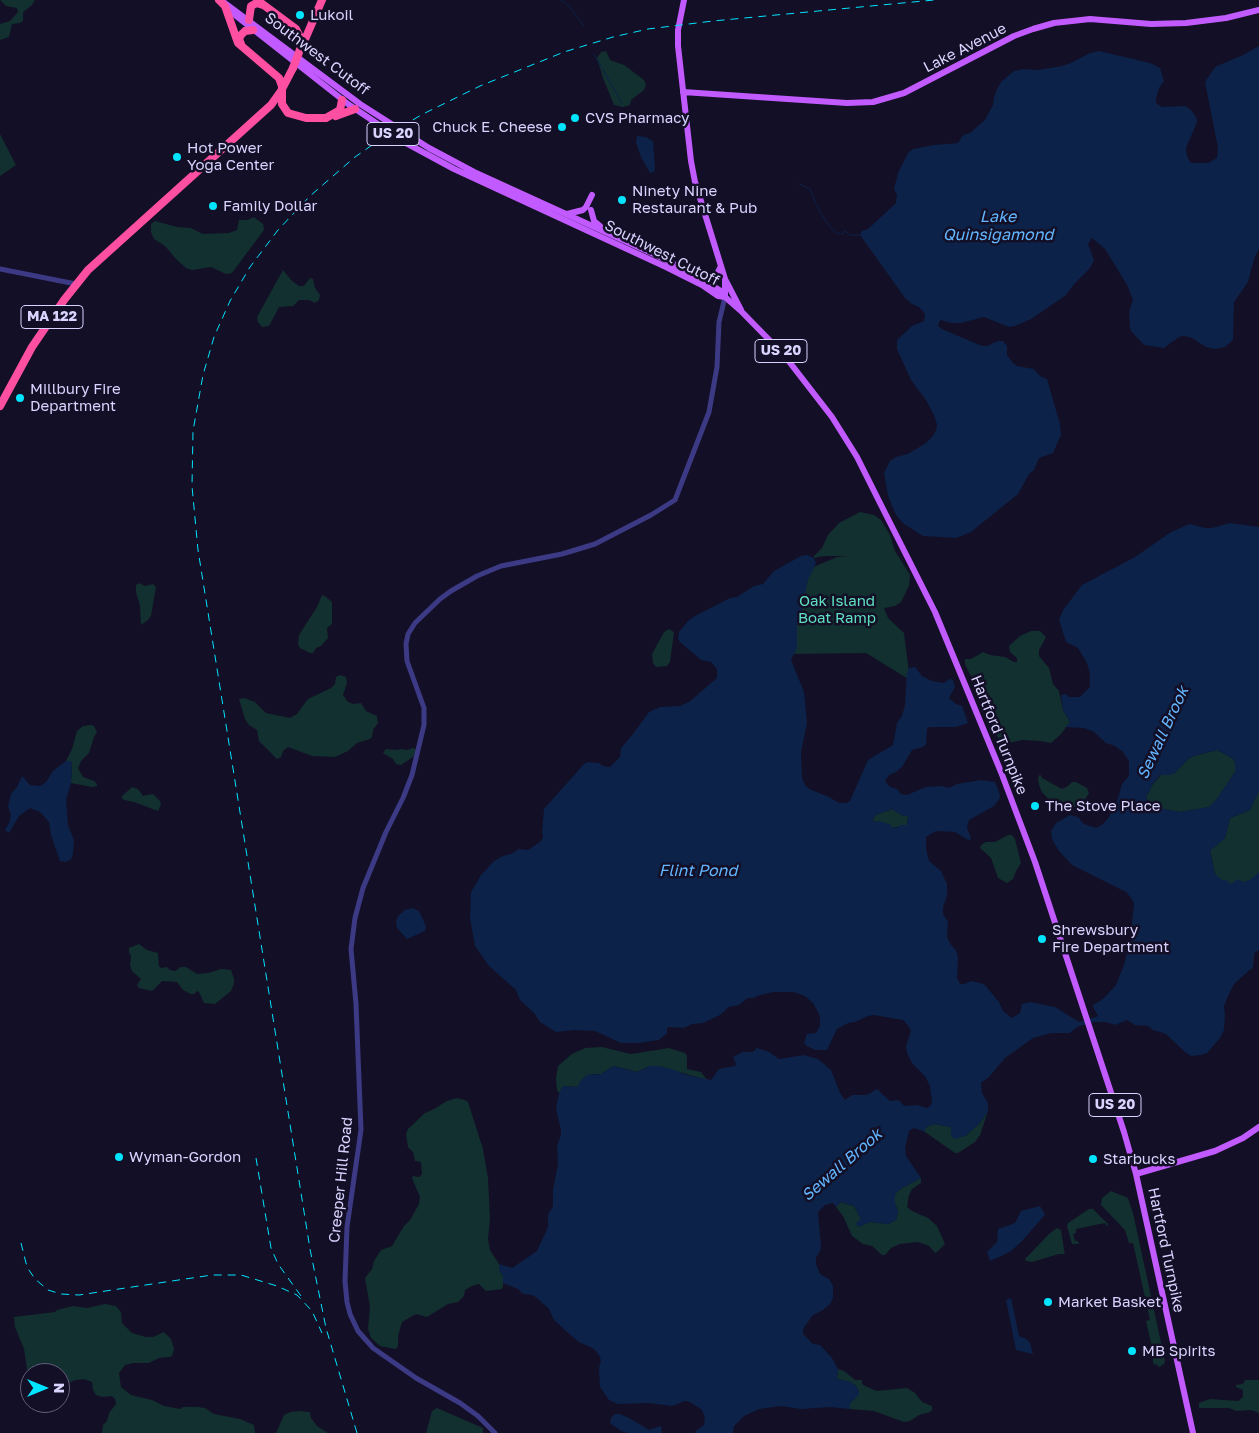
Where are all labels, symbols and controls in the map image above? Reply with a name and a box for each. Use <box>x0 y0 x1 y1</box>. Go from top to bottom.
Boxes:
place label: Lukoil <box>310 6 353 24</box>
street label: Southwest Cutoff <box>261 9 373 99</box>
marker: Lukoil <box>294 9 306 21</box>
street label: Lake Avenue <box>920 19 1010 77</box>
place label: CVS Pharmacy <box>585 109 689 127</box>
marker: CVS Pharmacy <box>569 112 581 124</box>
place label: Chuck E. Cheese <box>432 118 552 136</box>
marker: Chuck E. Cheese <box>556 121 568 133</box>
road number: US 20 <box>367 122 419 146</box>
place label: Hot Power Yoga Center <box>187 139 274 174</box>
marker: Hot Power Yoga Center <box>171 151 183 163</box>
place label: Ninety Nine Restaurant & Pub <box>632 182 757 217</box>
marker: Ninety Nine Restaurant & Pub <box>616 194 628 206</box>
place label: Family Dollar <box>223 197 317 215</box>
marker: Family Dollar <box>207 200 219 212</box>
water label: Lake Quinsigamond <box>943 207 1053 245</box>
street label: Southwest Cutoff <box>602 216 722 290</box>
road number: MA 122 <box>21 306 83 328</box>
road number: US 20 <box>755 340 807 362</box>
place label: Millbury Fire Department <box>30 380 121 415</box>
marker: Millbury Fire Department <box>14 392 26 404</box>
park label: Oak Island Boat Ramp <box>798 592 876 627</box>
street label: Hartford Turnpike <box>967 673 1031 797</box>
water label: Sewall Brook <box>1133 683 1193 783</box>
place label: The Stove Place <box>1045 797 1160 815</box>
marker: The Stove Place <box>1029 800 1041 812</box>
water label: Flint Pond <box>659 861 737 881</box>
place label: Shrewsbury Fire Department <box>1052 921 1169 956</box>
marker: Shrewsbury Fire Department <box>1036 933 1048 945</box>
road number: US 20 <box>1089 1094 1141 1116</box>
street label: Creeper Hill Road <box>325 1116 357 1244</box>
water label: Sewall Brook <box>798 1125 886 1205</box>
place label: Wyman-Gordon <box>129 1148 241 1166</box>
place label: Starbucks <box>1103 1150 1176 1168</box>
marker: Wyman-Gordon <box>113 1151 125 1163</box>
marker: Starbucks <box>1087 1153 1099 1165</box>
street label: Hartford Turnpike <box>1144 1186 1188 1314</box>
place label: Market Basket <box>1058 1293 1161 1311</box>
marker: Market Basket <box>1042 1296 1054 1308</box>
place label: MB Spirits <box>1142 1342 1215 1360</box>
marker: MB Spirits <box>1126 1345 1138 1357</box>
north arrow <box>20 1363 70 1413</box>
text: N <box>51 1383 68 1393</box>

